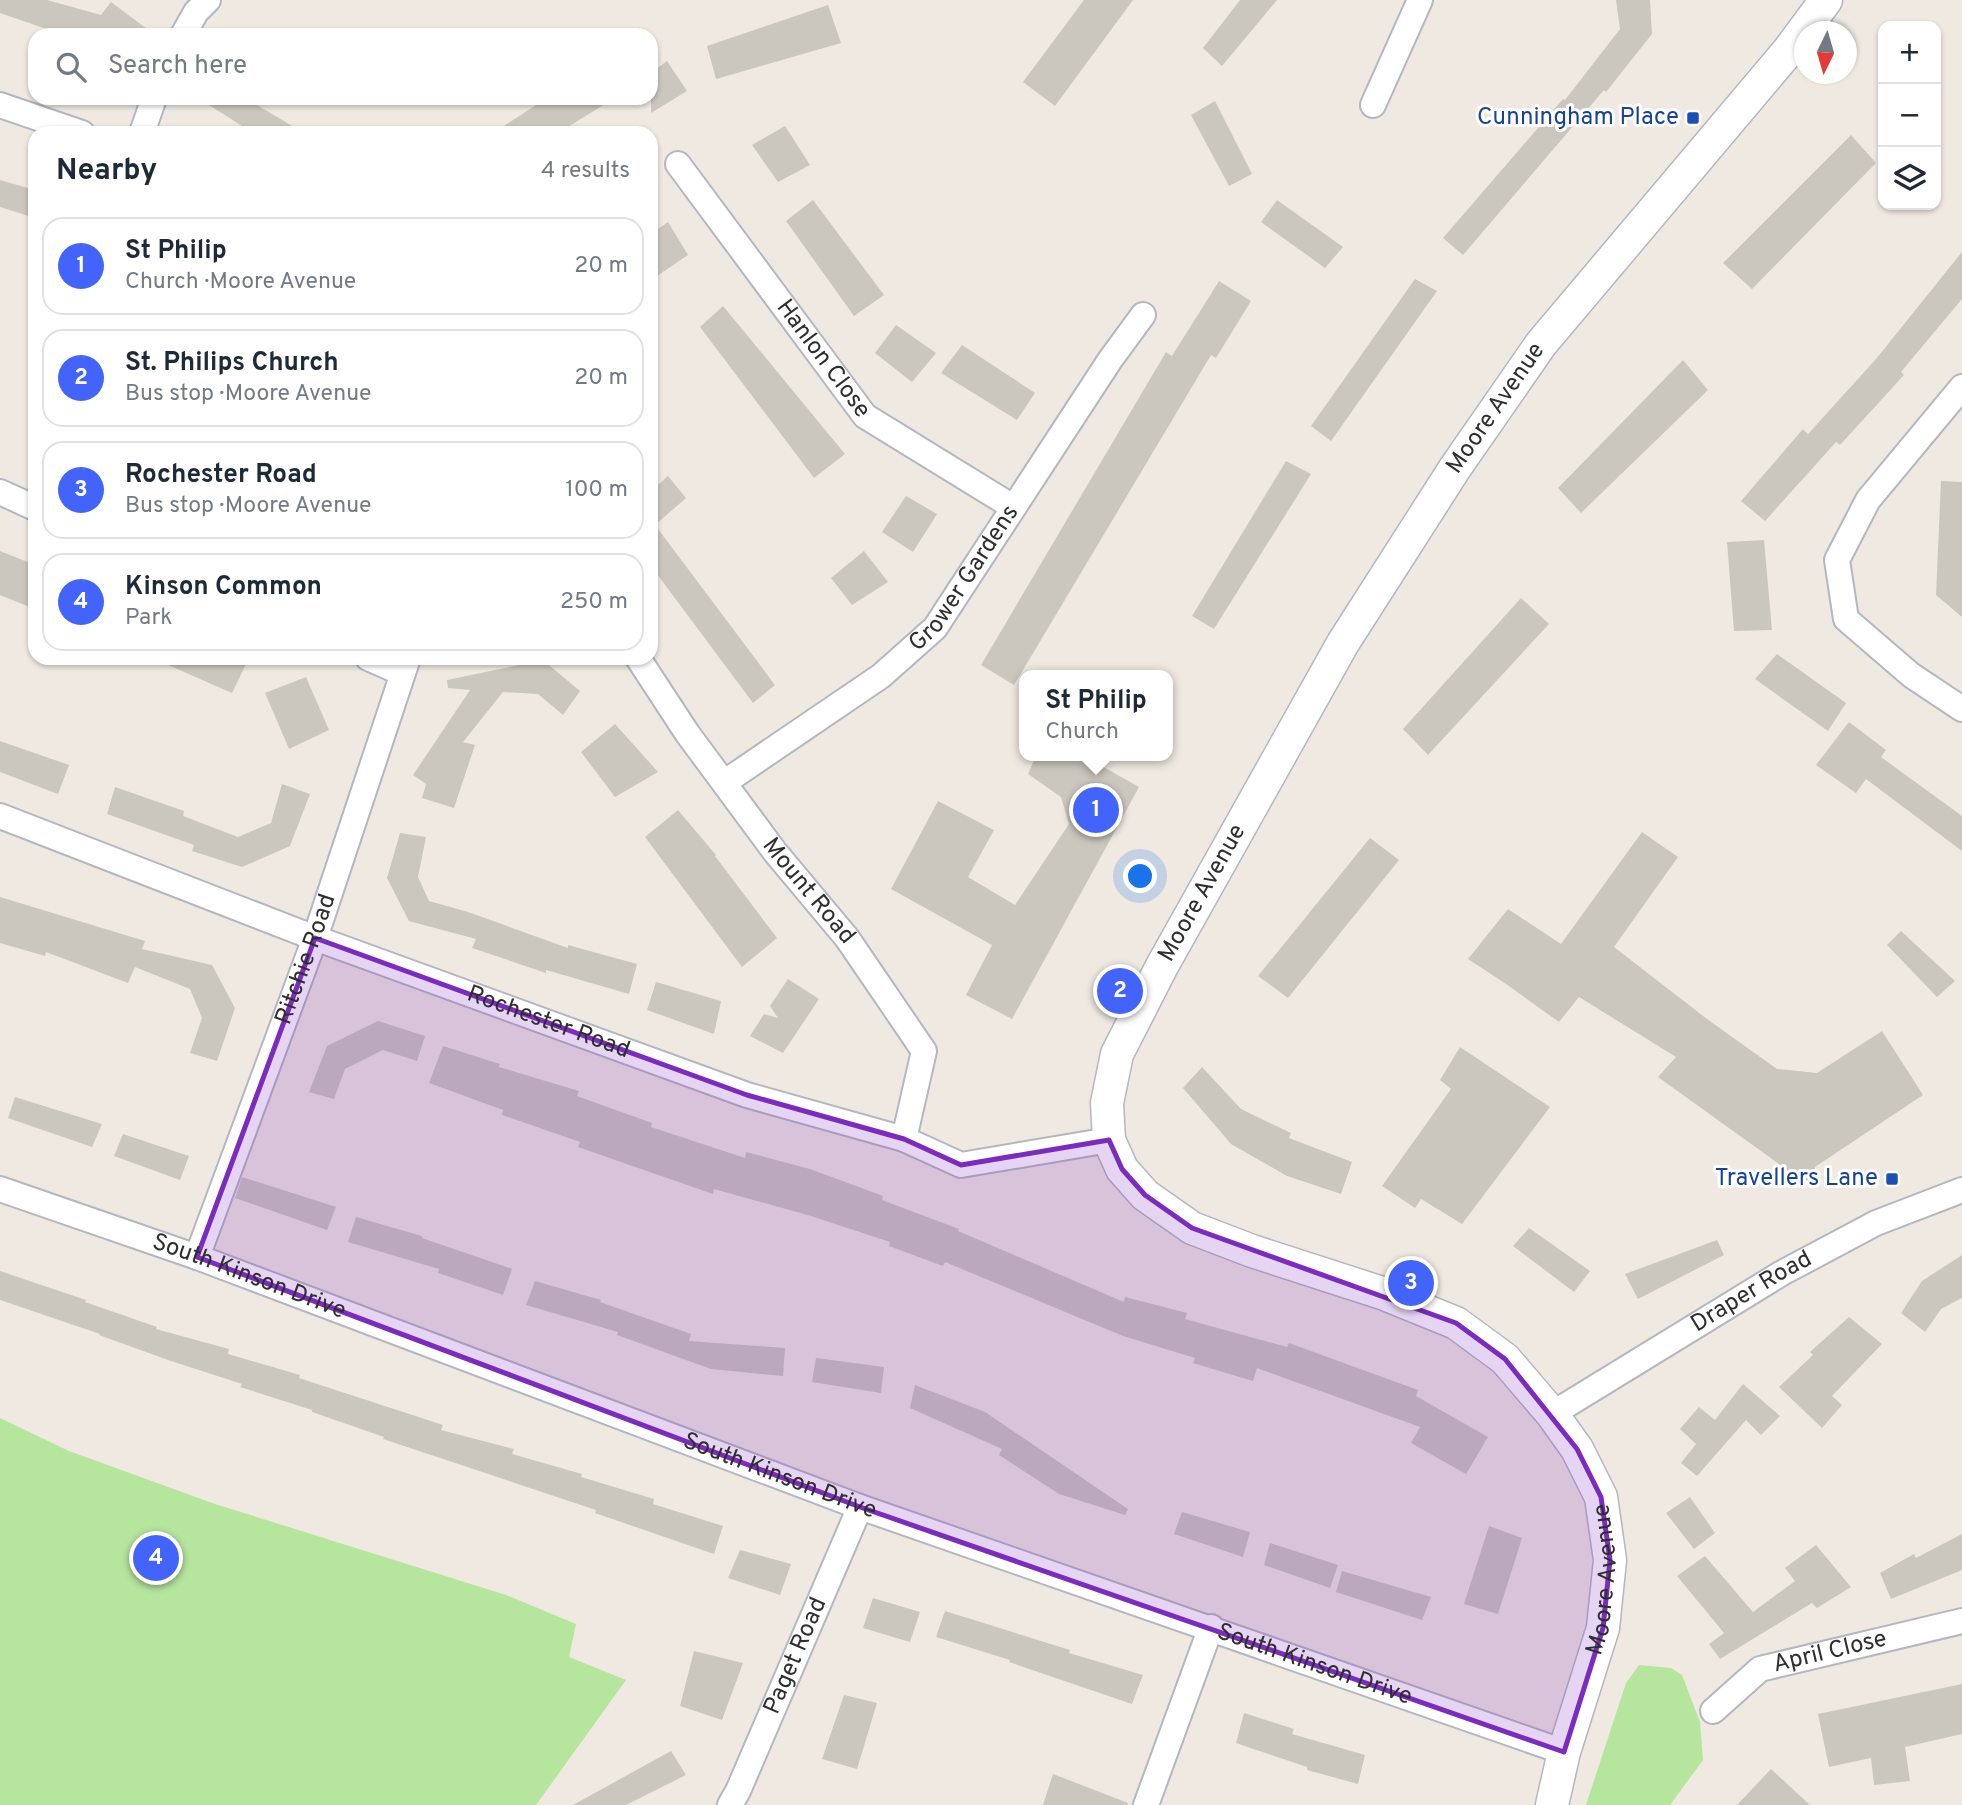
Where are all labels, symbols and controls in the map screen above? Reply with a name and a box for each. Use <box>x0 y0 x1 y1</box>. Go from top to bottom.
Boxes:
north arrow <box>1794 21 1857 84</box>
map controls <box>1878 21 1941 210</box>
button: + <box>1878 21 1941 84</box>
search box <box>28 28 658 105</box>
icon: search <box>52 48 90 86</box>
text: Search here <box>108 50 247 83</box>
button: − <box>1878 84 1941 147</box>
place label: Cunningham Place <box>1477 103 1679 133</box>
marker: Cunningham Place <box>1685 110 1701 126</box>
button: layers <box>1878 147 1941 210</box>
text: Nearby <box>56 153 157 190</box>
text: 4 results <box>541 157 630 186</box>
text: St Philip <box>125 235 227 268</box>
text: 1 <box>76 252 86 281</box>
text: 20 m <box>574 252 628 281</box>
text: Church · Moore Avenue <box>125 268 356 297</box>
street label: Hanlon Close <box>769 294 877 424</box>
street label: Moore Avenue <box>1440 337 1552 480</box>
text: St. Philips Church <box>125 347 339 380</box>
text: 2 <box>74 364 88 393</box>
text: 20 m <box>574 364 628 393</box>
text: Bus stop · Moore Avenue <box>125 380 371 409</box>
text: Rochester Road <box>125 459 317 492</box>
text: 3 <box>74 476 88 505</box>
text: 100 m <box>565 476 628 505</box>
text: Bus stop · Moore Avenue <box>125 492 371 521</box>
street label: Grower Gardens <box>903 499 1026 659</box>
text: Kinson Common <box>125 571 322 604</box>
text: 4 <box>74 588 88 617</box>
text: 250 m <box>560 588 628 617</box>
text: Park <box>125 604 172 633</box>
popup <box>1019 670 1173 761</box>
text: St Philip <box>1045 685 1147 718</box>
text: Church <box>1045 718 1119 747</box>
pin: 1 <box>1073 784 1119 836</box>
street label: Moore Avenue <box>1152 819 1253 967</box>
street label: Mount Road <box>755 832 861 951</box>
your location <box>1123 859 1157 893</box>
street label: Ritchie Road <box>269 890 343 1029</box>
pin: 2 <box>1097 965 1143 1017</box>
street label: Rochester Road <box>463 979 634 1066</box>
place label: Travellers Lane <box>1715 1164 1878 1194</box>
marker: Travellers Lane <box>1884 1171 1900 1187</box>
street label: South Kinson Drive <box>148 1228 350 1327</box>
street label: Draper Road <box>1686 1245 1817 1340</box>
pin: 3 <box>1388 1257 1434 1309</box>
street label: South Kinson Drive <box>679 1427 880 1527</box>
street label: Moore Avenue <box>1580 1502 1625 1659</box>
pin: 4 <box>133 1532 179 1584</box>
street label: Paget Road <box>758 1593 834 1719</box>
street label: South Kinson Drive <box>1213 1617 1416 1713</box>
street label: April Close <box>1770 1624 1890 1680</box>

